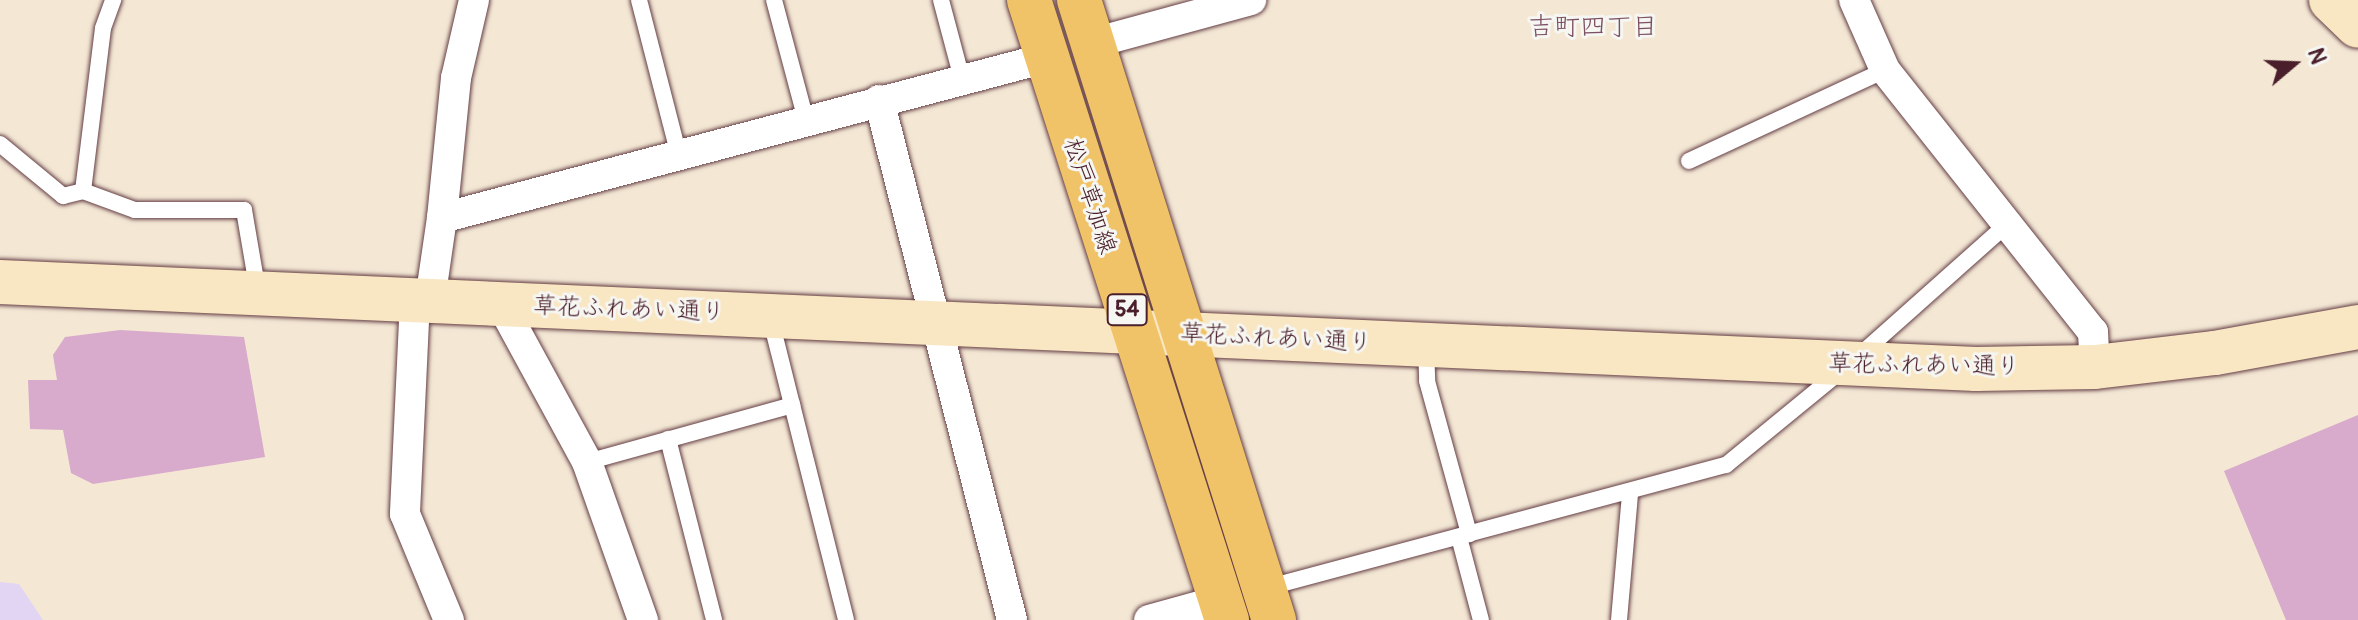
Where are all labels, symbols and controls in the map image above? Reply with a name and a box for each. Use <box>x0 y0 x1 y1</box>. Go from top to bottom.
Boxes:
district label: 吉町四丁目 <box>1528 12 1658 44</box>
north arrow <box>2254 24 2334 104</box>
text: N <box>2301 45 2332 68</box>
street label: 松戸草加線 <box>1058 134 1122 258</box>
street label: 草花ふれあい通り <box>533 291 725 327</box>
road number: 54 <box>1105 292 1149 328</box>
street label: 草花ふれあい通り <box>1179 319 1373 357</box>
street label: 草花ふれあい通り <box>1828 349 2020 381</box>

